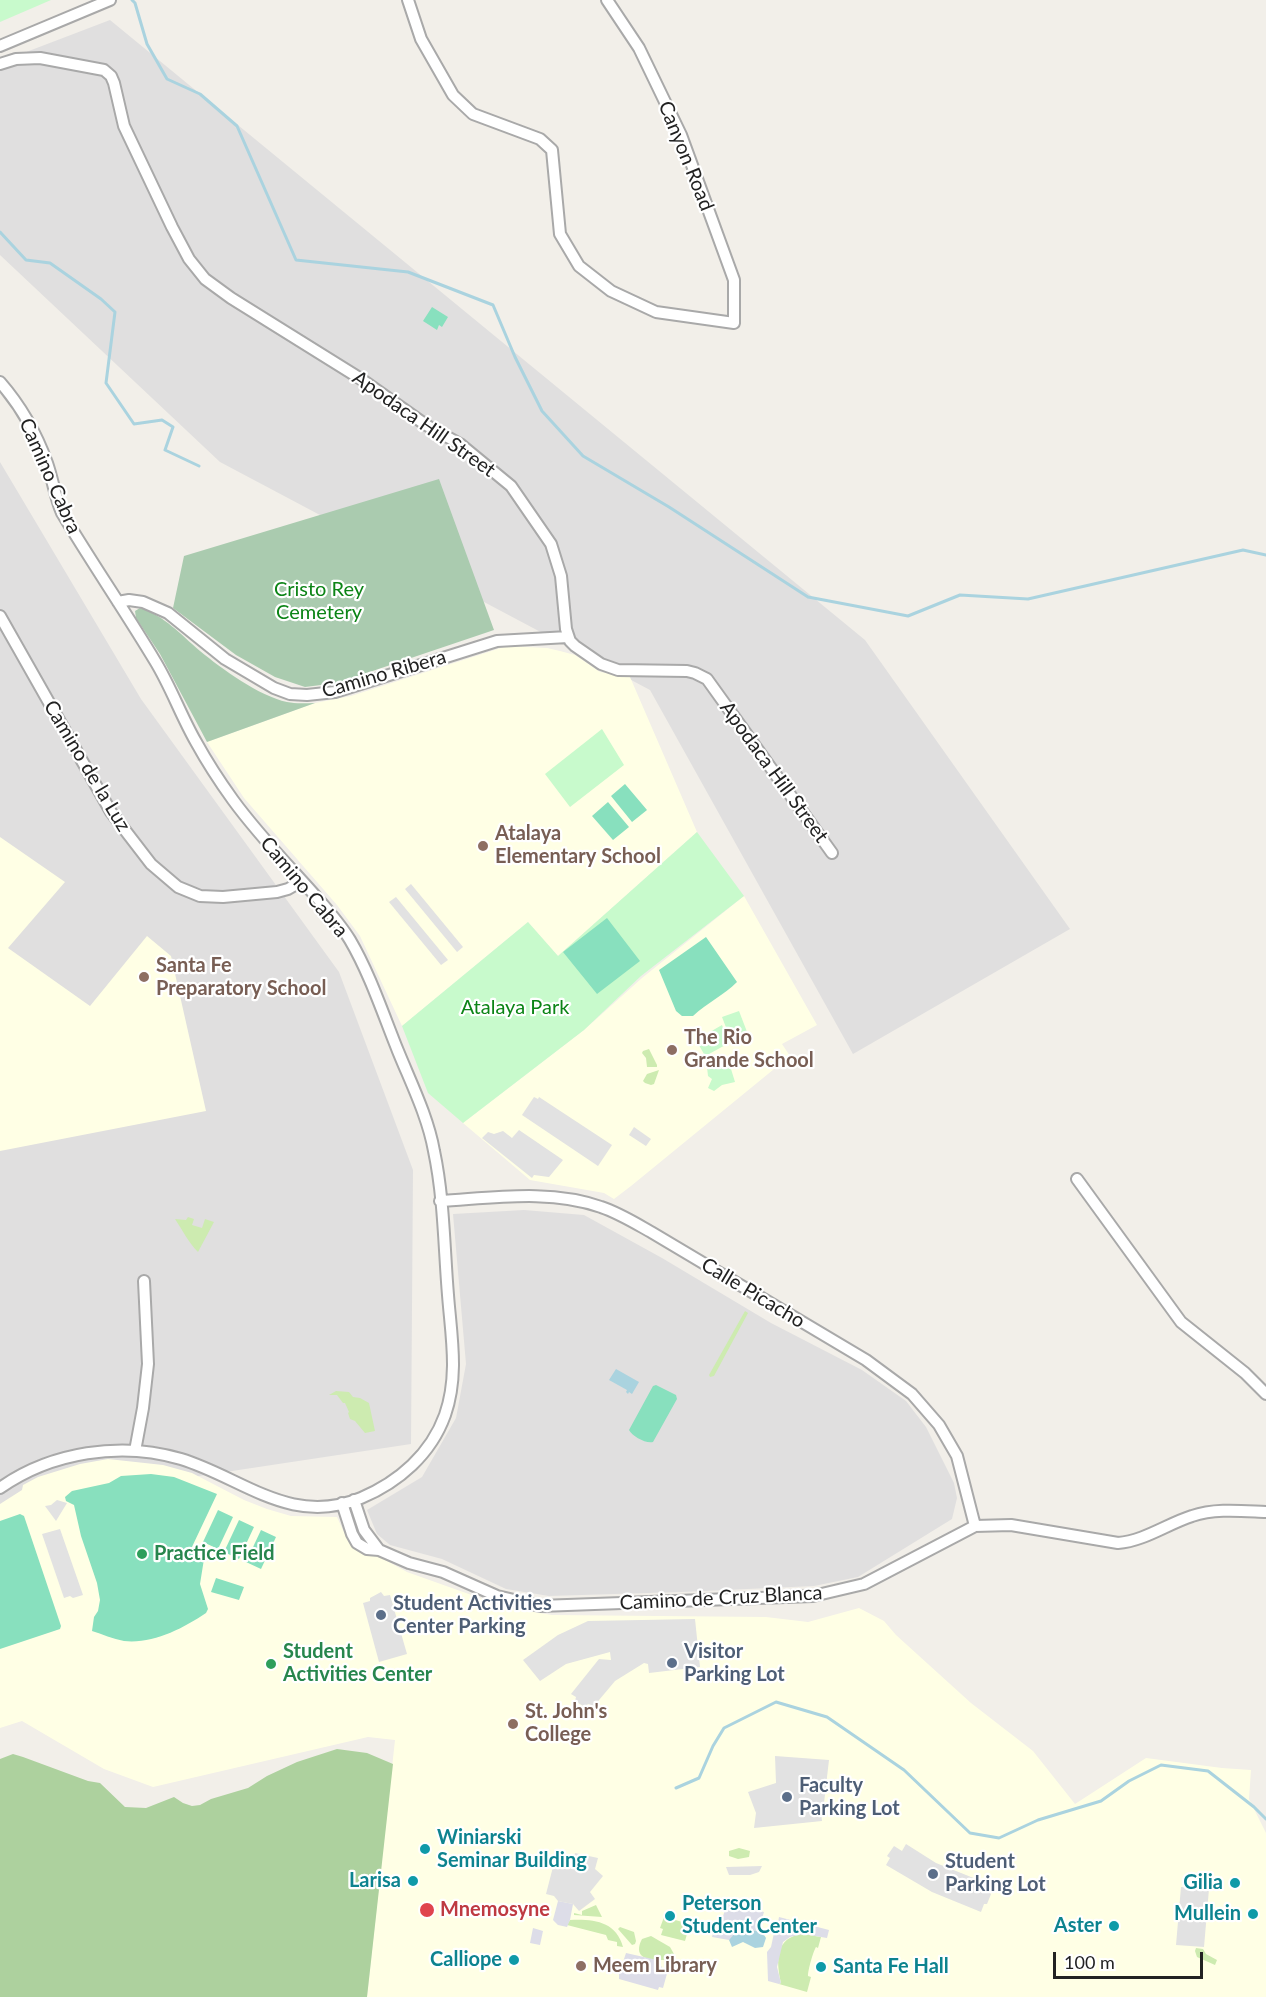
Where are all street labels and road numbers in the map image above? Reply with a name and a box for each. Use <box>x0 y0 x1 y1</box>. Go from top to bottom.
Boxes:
street label: Canyon Road <box>653 98 719 214</box>
street label: Apodaca Hill Street <box>348 366 500 482</box>
street label: Camino Cabra <box>14 415 86 537</box>
street label: Camino Ribera <box>319 645 449 703</box>
street label: Camino de la Luz <box>38 696 136 836</box>
street label: Apodaca Hill Street <box>715 697 833 847</box>
street label: Camino Cabra <box>255 832 353 942</box>
street label: Calle Picacho <box>697 1253 809 1333</box>
street label: Camino de Cruz Blanca <box>619 1581 823 1615</box>

